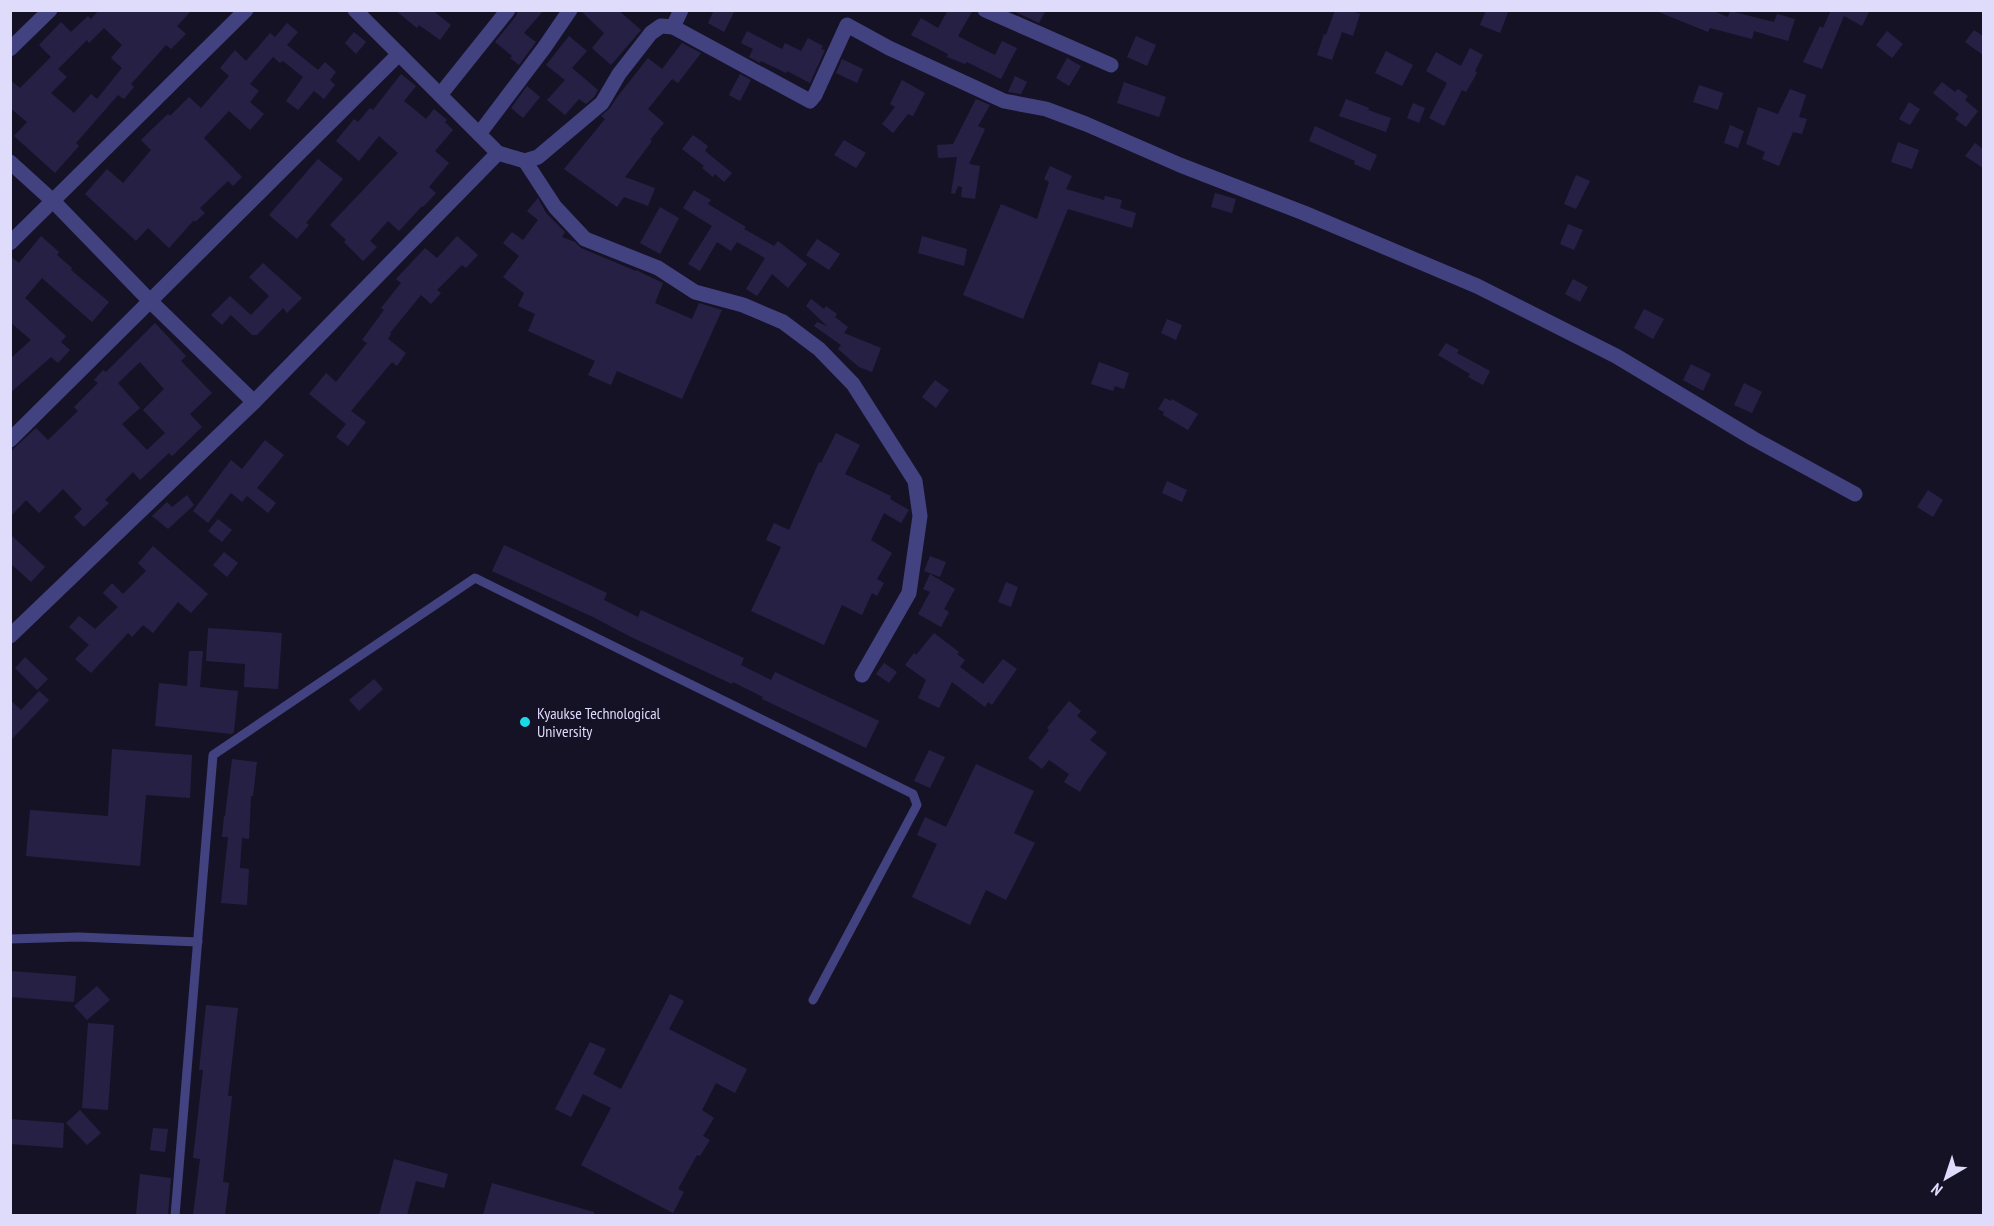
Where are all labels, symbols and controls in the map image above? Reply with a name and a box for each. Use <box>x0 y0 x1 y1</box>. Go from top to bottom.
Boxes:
place label: Kyaukse Technological University <box>537 703 661 741</box>
marker: Kyaukse Technological University <box>518 715 532 729</box>
north arrow <box>1916 1148 1976 1208</box>
text: N <box>1927 1179 1946 1200</box>

